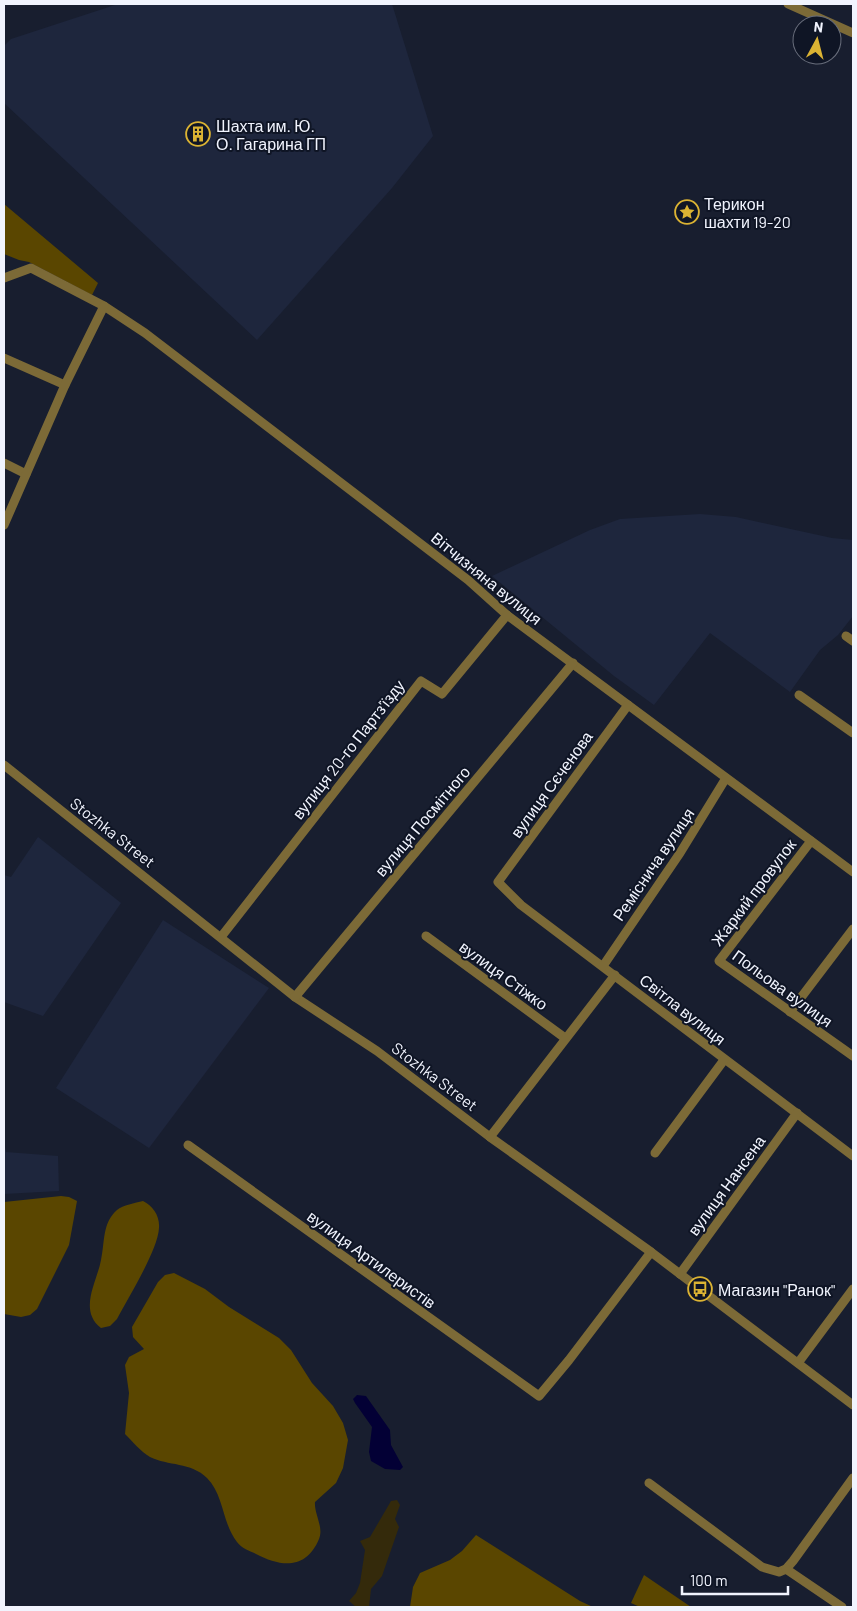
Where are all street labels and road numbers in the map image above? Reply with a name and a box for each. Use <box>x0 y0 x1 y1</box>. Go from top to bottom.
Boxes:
street label: Вітчизняна вулиця <box>428 528 546 628</box>
street label: вулиця 20-го Партз'їзду <box>288 676 408 822</box>
street label: вулиця Сєченова <box>506 727 596 841</box>
street label: вулиця Посмітного <box>371 762 474 880</box>
street label: Stozhka Street <box>67 793 159 871</box>
street label: Реміснича вулиця <box>608 804 698 924</box>
street label: Жаркий провулок <box>707 834 800 949</box>
street label: вулиця Стіжко <box>456 937 552 1013</box>
street label: Польова вулиця <box>729 945 837 1031</box>
street label: Світла вулиця <box>636 970 730 1048</box>
street label: Stozhka Street <box>388 1038 482 1114</box>
street label: вулиця Нансена <box>683 1131 769 1239</box>
street label: вулиця Артилеристів <box>304 1206 440 1312</box>

